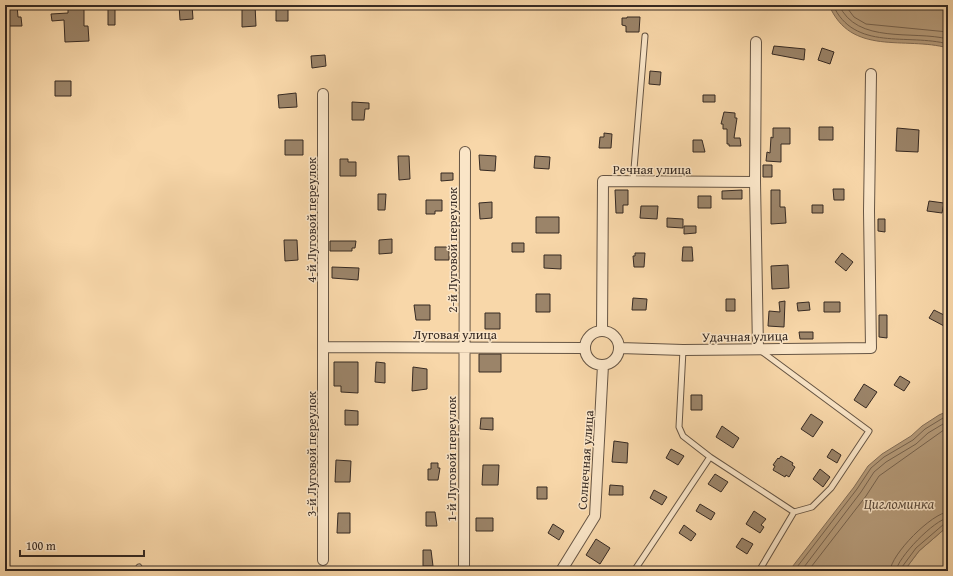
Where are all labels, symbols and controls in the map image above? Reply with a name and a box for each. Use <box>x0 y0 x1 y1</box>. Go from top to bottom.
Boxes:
street label: 4-й Луговой переулок <box>302 157 321 283</box>
street label: Речная улица <box>613 160 692 179</box>
street label: 2-й Луговой переулок <box>443 187 462 313</box>
street label: Луговая улица <box>413 325 498 344</box>
street label: Удачная улица <box>702 326 789 347</box>
street label: 3-й Луговой переулок <box>302 391 321 517</box>
street label: 1-й Луговой переулок <box>442 396 461 522</box>
street label: Солнечная улица <box>573 409 599 510</box>
water label: Цигломинка <box>864 494 935 514</box>
scale bar <box>20 532 144 558</box>
text: 100 m <box>26 537 56 554</box>

